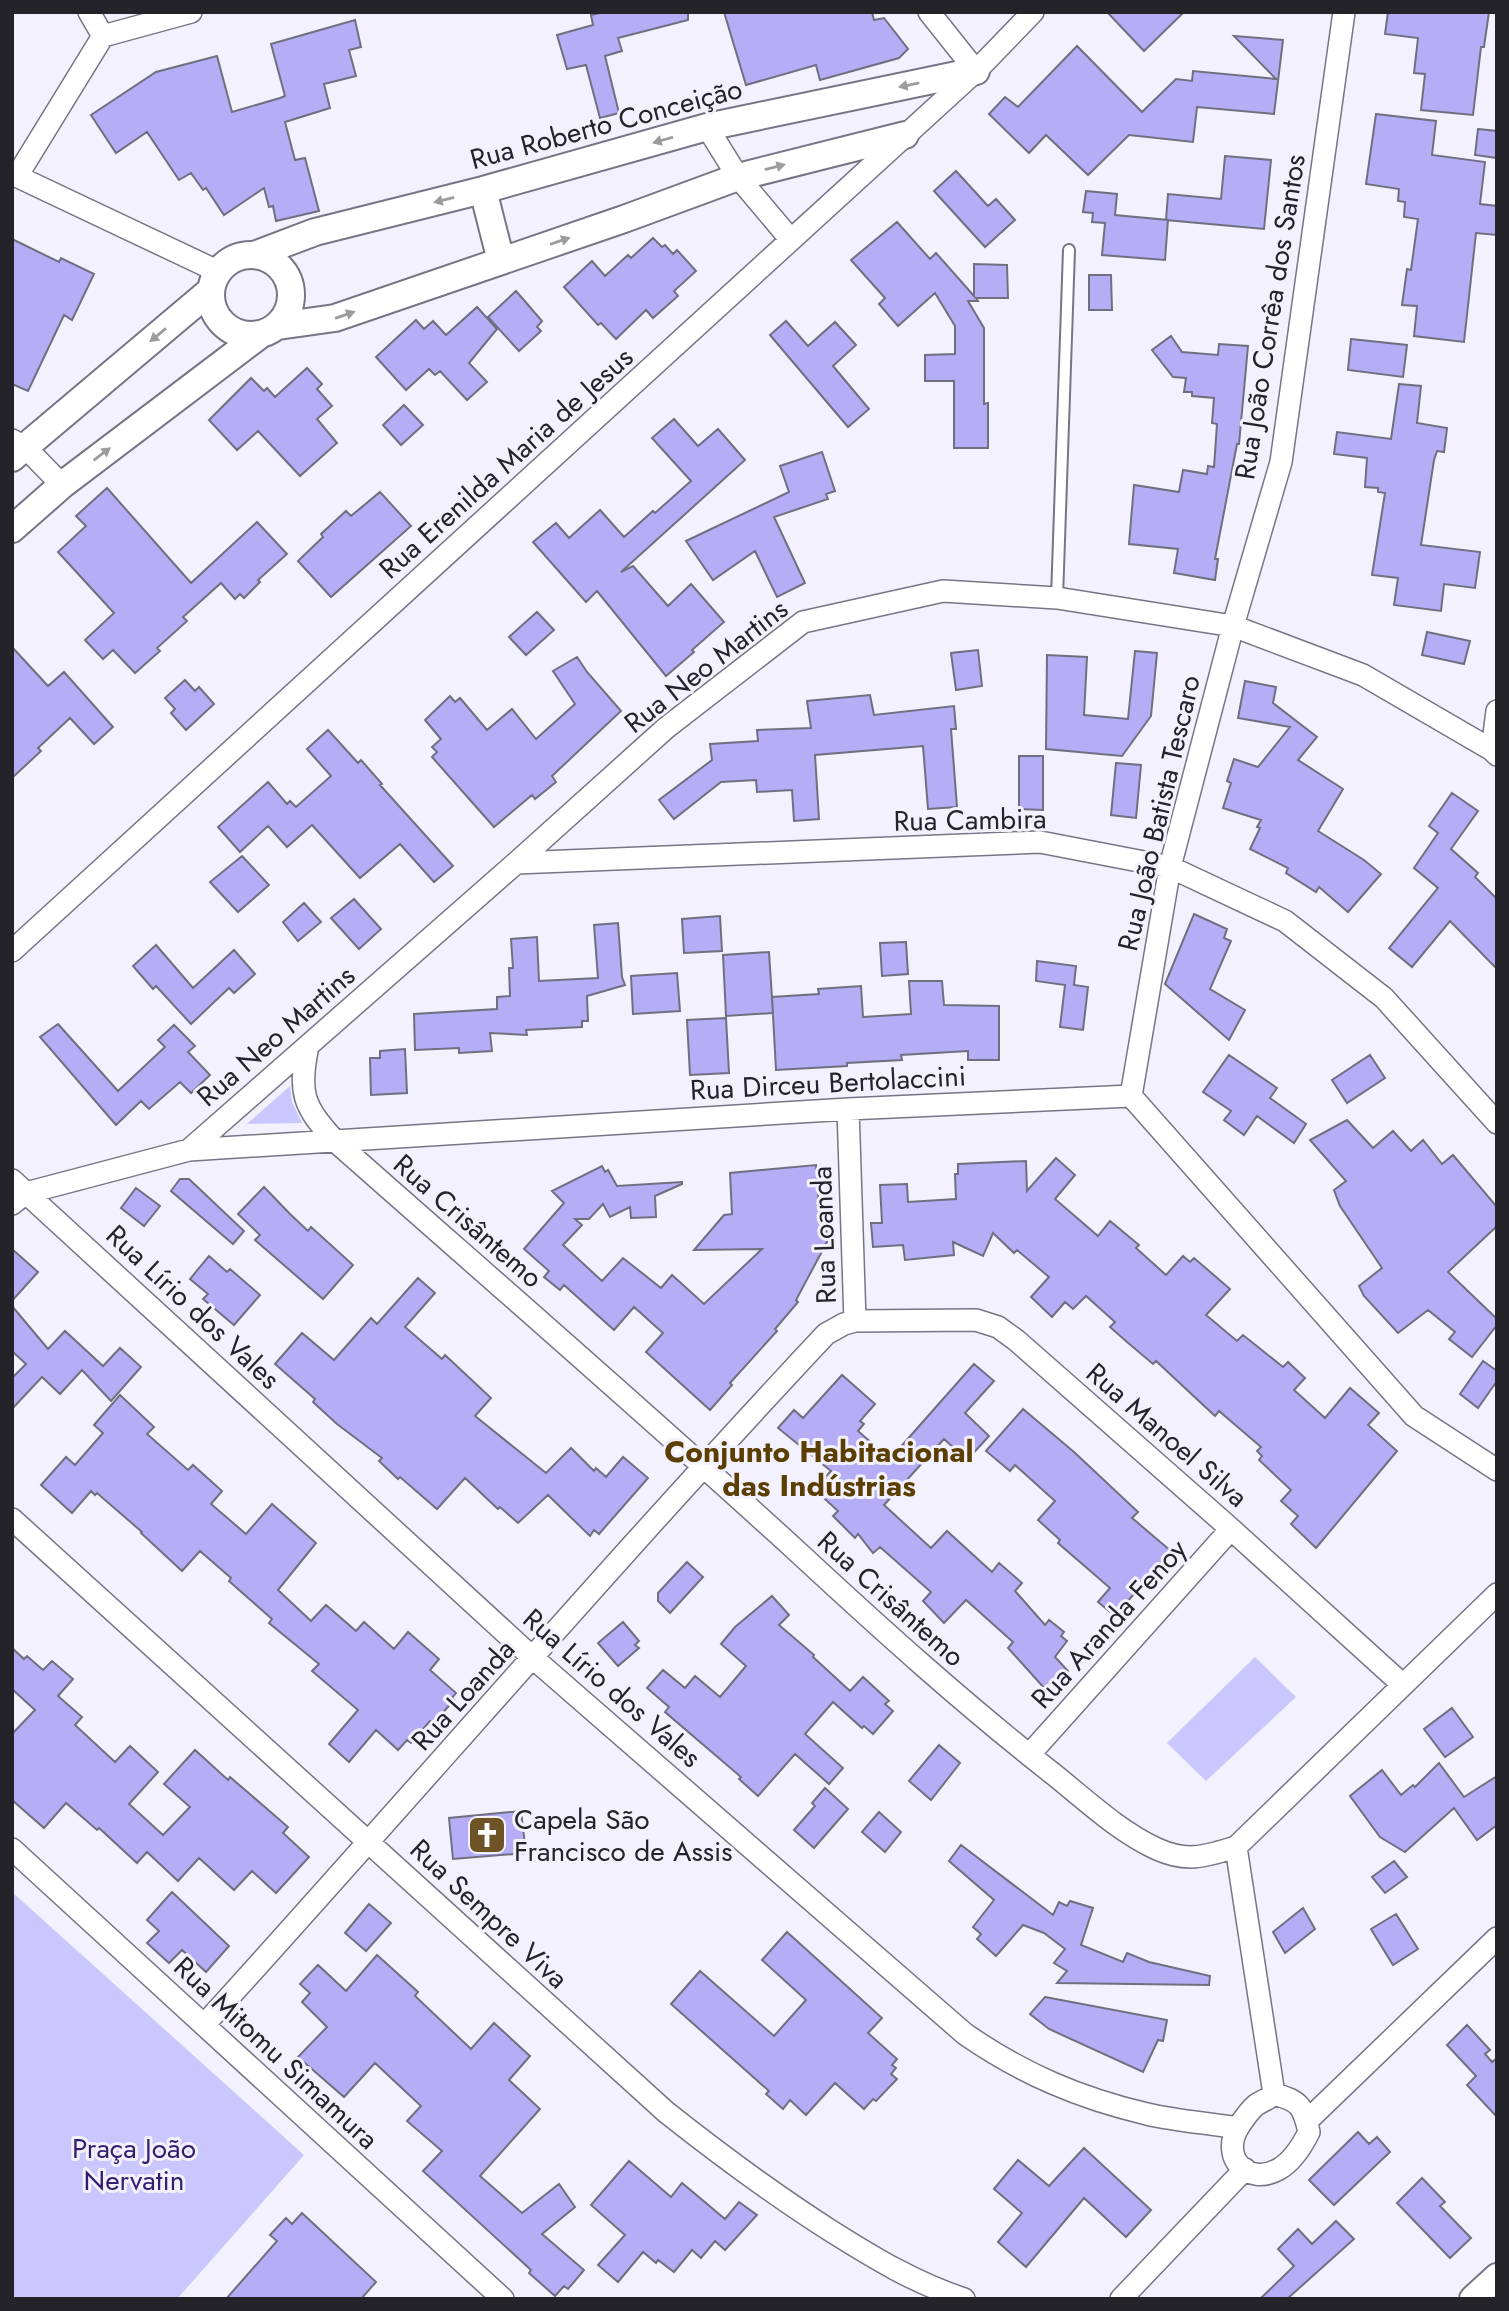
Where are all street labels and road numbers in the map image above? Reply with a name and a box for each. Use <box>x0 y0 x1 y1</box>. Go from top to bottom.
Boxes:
street label: Rua Roberto Conceição <box>465 68 747 180</box>
street label: Rua João Corrêa dos Santos <box>1224 151 1316 483</box>
street label: Rua Erenilda Maria de Jesus <box>370 337 642 589</box>
street label: Rua Neo Martins <box>615 589 797 743</box>
street label: Rua João Batista Tescaro <box>1107 671 1211 955</box>
street label: Rua Cambira <box>893 798 1047 842</box>
street label: Rua Neo Martins <box>188 956 364 1116</box>
street label: Rua Dirceu Bertolaccini <box>689 1055 967 1111</box>
street label: Rua Crisântemo <box>384 1144 552 1298</box>
street label: Rua Loanda <box>801 1165 847 1305</box>
street label: Rua Lírio dos Vales <box>97 1215 289 1399</box>
street label: Rua Manoel Silva <box>1077 1353 1257 1517</box>
street label: Rua Crisântemo <box>808 1521 974 1677</box>
street label: Rua Aranda Fenoy <box>1022 1530 1197 1718</box>
street label: Rua Lírio dos Vales <box>514 1599 710 1777</box>
street label: Rua Loanda <box>402 1630 524 1760</box>
street label: Rua Sempre Viva <box>401 1830 577 1998</box>
street label: Rua Mitomu Simamura <box>164 1947 388 2159</box>

